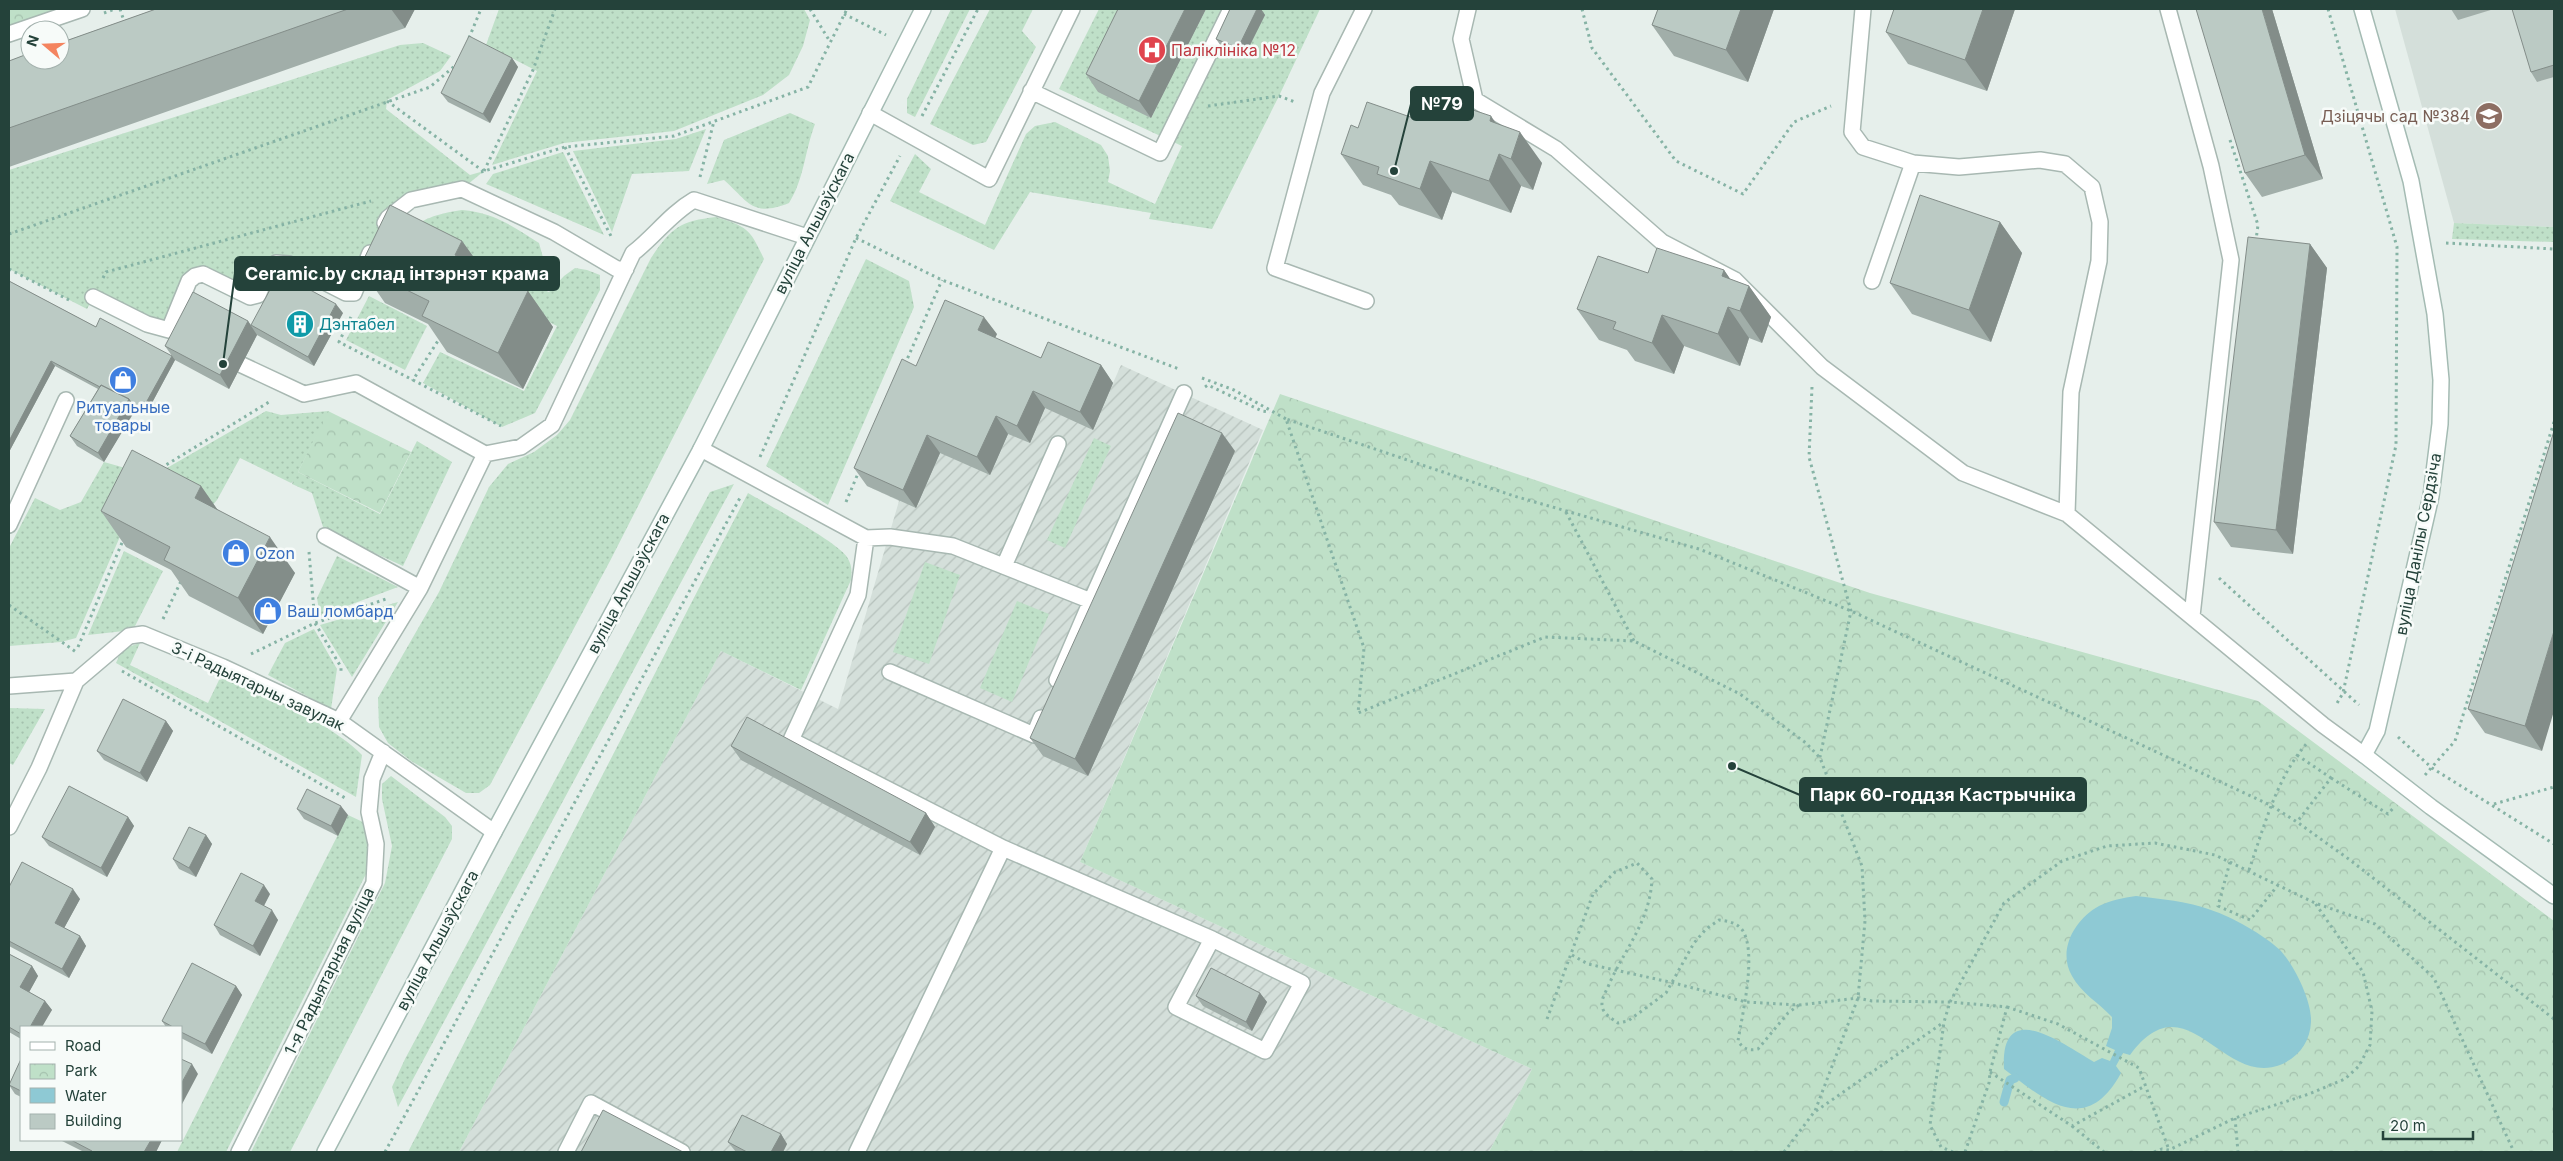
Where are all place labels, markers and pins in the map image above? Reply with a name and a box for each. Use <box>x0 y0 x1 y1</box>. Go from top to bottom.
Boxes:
hospital icon: Паліклініка №12 <box>1137 35 1167 65</box>
place label: Паліклініка №12 <box>1171 40 1296 60</box>
callout: №79 <box>1411 87 1473 120</box>
school or university icon: Дзіцячы сад №384 <box>2474 101 2504 131</box>
place label: Дзіцячы сад №384 <box>2321 106 2470 126</box>
callout: Ceramic.by склад інтэрнэт крама <box>235 257 559 290</box>
building icon: Дэнтабел <box>285 309 315 339</box>
place label: Дэнтабел <box>319 314 395 334</box>
shop icon: Ритуальные товары <box>108 365 138 395</box>
place label: Ритуальные товары <box>76 397 170 435</box>
shop icon: Ozon <box>221 538 251 568</box>
place label: Ozon <box>255 543 295 563</box>
shop icon: Ваш ломбард <box>253 596 283 626</box>
place label: Ваш ломбард <box>287 601 394 621</box>
callout: Парк 60-годдзя Кастрычніка <box>1800 778 2086 811</box>

